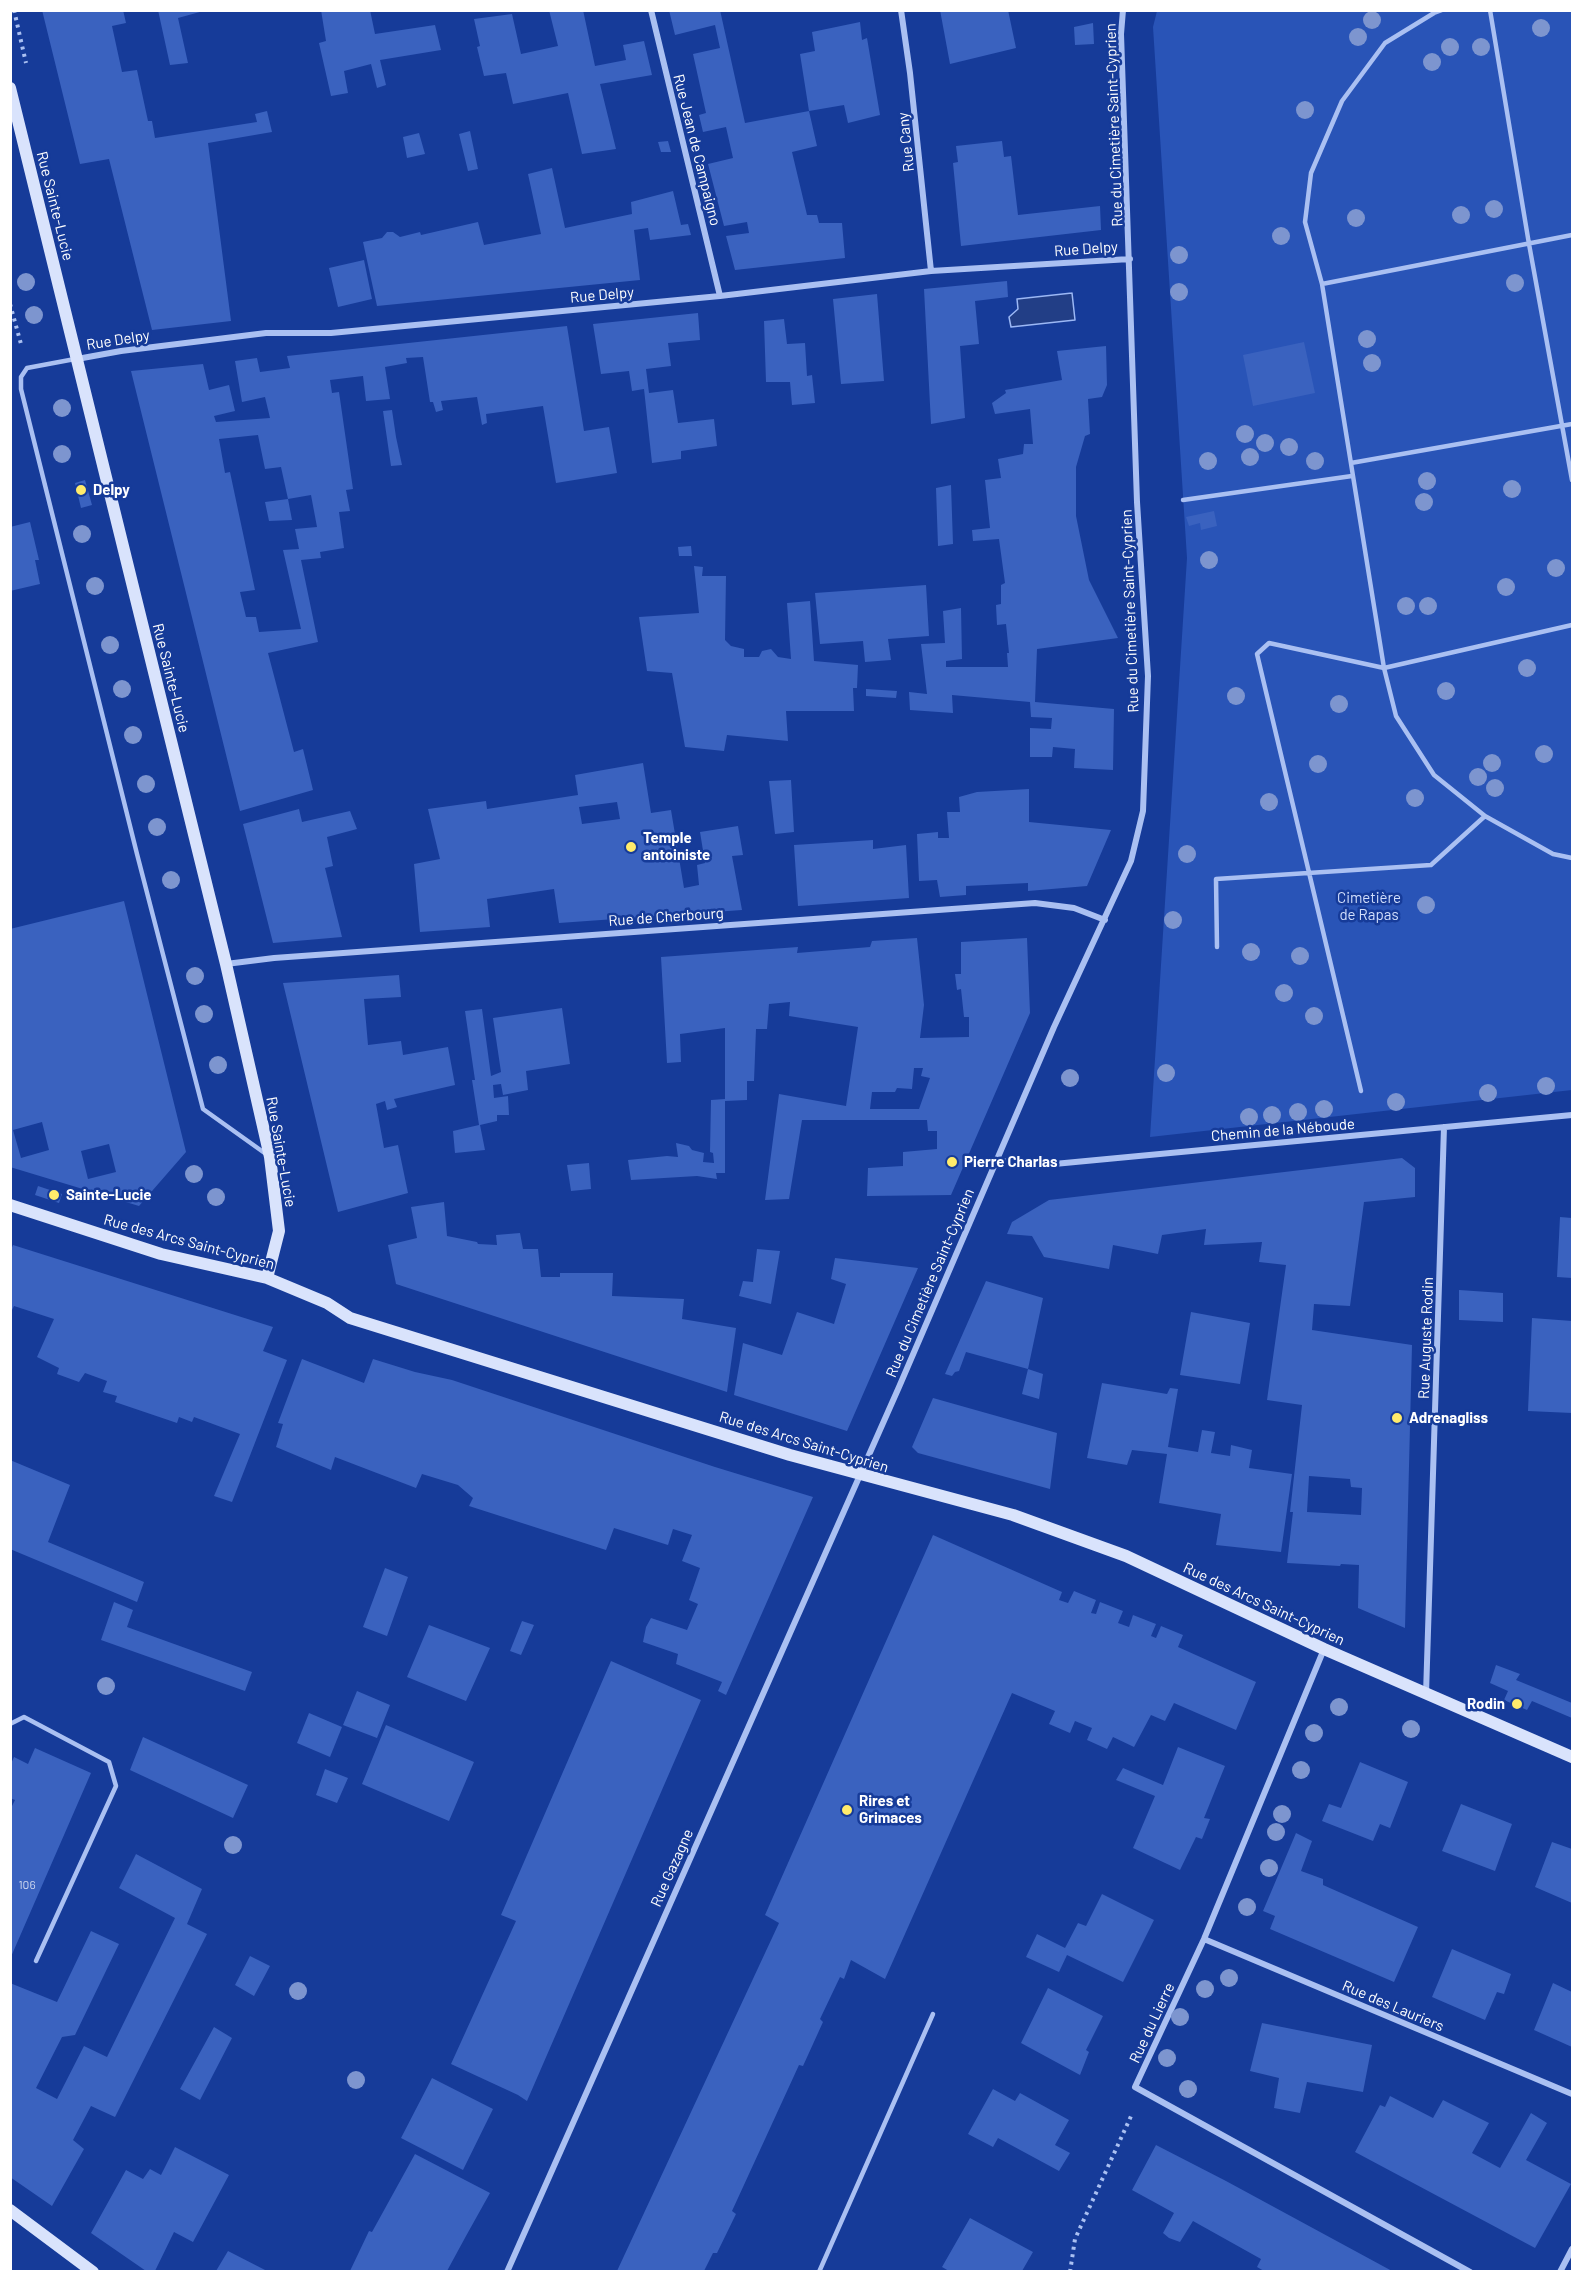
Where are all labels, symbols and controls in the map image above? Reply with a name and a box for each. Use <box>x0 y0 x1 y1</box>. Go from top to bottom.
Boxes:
street label: Rue du Cimetière Saint-Cyprien <box>1101 23 1127 227</box>
street label: Rue Jean de Campaigno <box>669 72 725 228</box>
street label: Rue Cany <box>894 111 918 173</box>
street label: Rue Sainte-Lucie <box>33 150 77 262</box>
street label: Rue Delpy <box>1053 238 1119 260</box>
street label: Rue Delpy <box>569 283 635 307</box>
street label: Rue Delpy <box>85 326 151 354</box>
place label: Delpy <box>93 481 130 499</box>
marker: Delpy <box>74 483 88 497</box>
street label: Rue du Cimetière Saint-Cyprien <box>1117 509 1143 713</box>
street label: Rue Sainte-Lucie <box>149 622 193 734</box>
place label: Temple antoiniste <box>643 829 710 864</box>
marker: Temple antoiniste <box>624 840 638 854</box>
park label: Cimetière de Rapas <box>1337 889 1401 924</box>
street label: Rue de Cherbourg <box>608 904 724 930</box>
street label: Rue Sainte-Lucie <box>262 1095 300 1209</box>
street label: Chemin de la Néboude <box>1210 1115 1356 1145</box>
place label: Pierre Charlas <box>964 1153 1058 1171</box>
marker: Pierre Charlas <box>945 1155 959 1169</box>
place label: Sainte-Lucie <box>66 1186 152 1204</box>
street label: Rue du Cimetière Saint-Cyprien <box>882 1186 978 1380</box>
marker: Sainte-Lucie <box>47 1188 61 1202</box>
street label: Rue des Arcs Saint-Cyprien <box>102 1211 276 1273</box>
street label: Rue Auguste Rodin <box>1415 1277 1437 1399</box>
street label: Rue des Arcs Saint-Cyprien <box>717 1408 891 1476</box>
place label: Adrenagliss <box>1409 1409 1488 1427</box>
marker: Adrenagliss <box>1390 1411 1404 1425</box>
street label: Rue des Arcs Saint-Cyprien <box>1180 1559 1348 1649</box>
place label: Rodin <box>1467 1695 1505 1713</box>
marker: Rodin <box>1510 1697 1524 1711</box>
place label: Rires et Grimaces <box>859 1792 922 1827</box>
marker: Rires et Grimaces <box>840 1803 854 1817</box>
street label: Rue Gazagne <box>647 1826 697 1910</box>
house number: 106 <box>18 1878 36 1892</box>
street label: Rue des Lauriers <box>1339 1976 1447 2036</box>
street label: Rue du Lierre <box>1126 1980 1178 2066</box>

